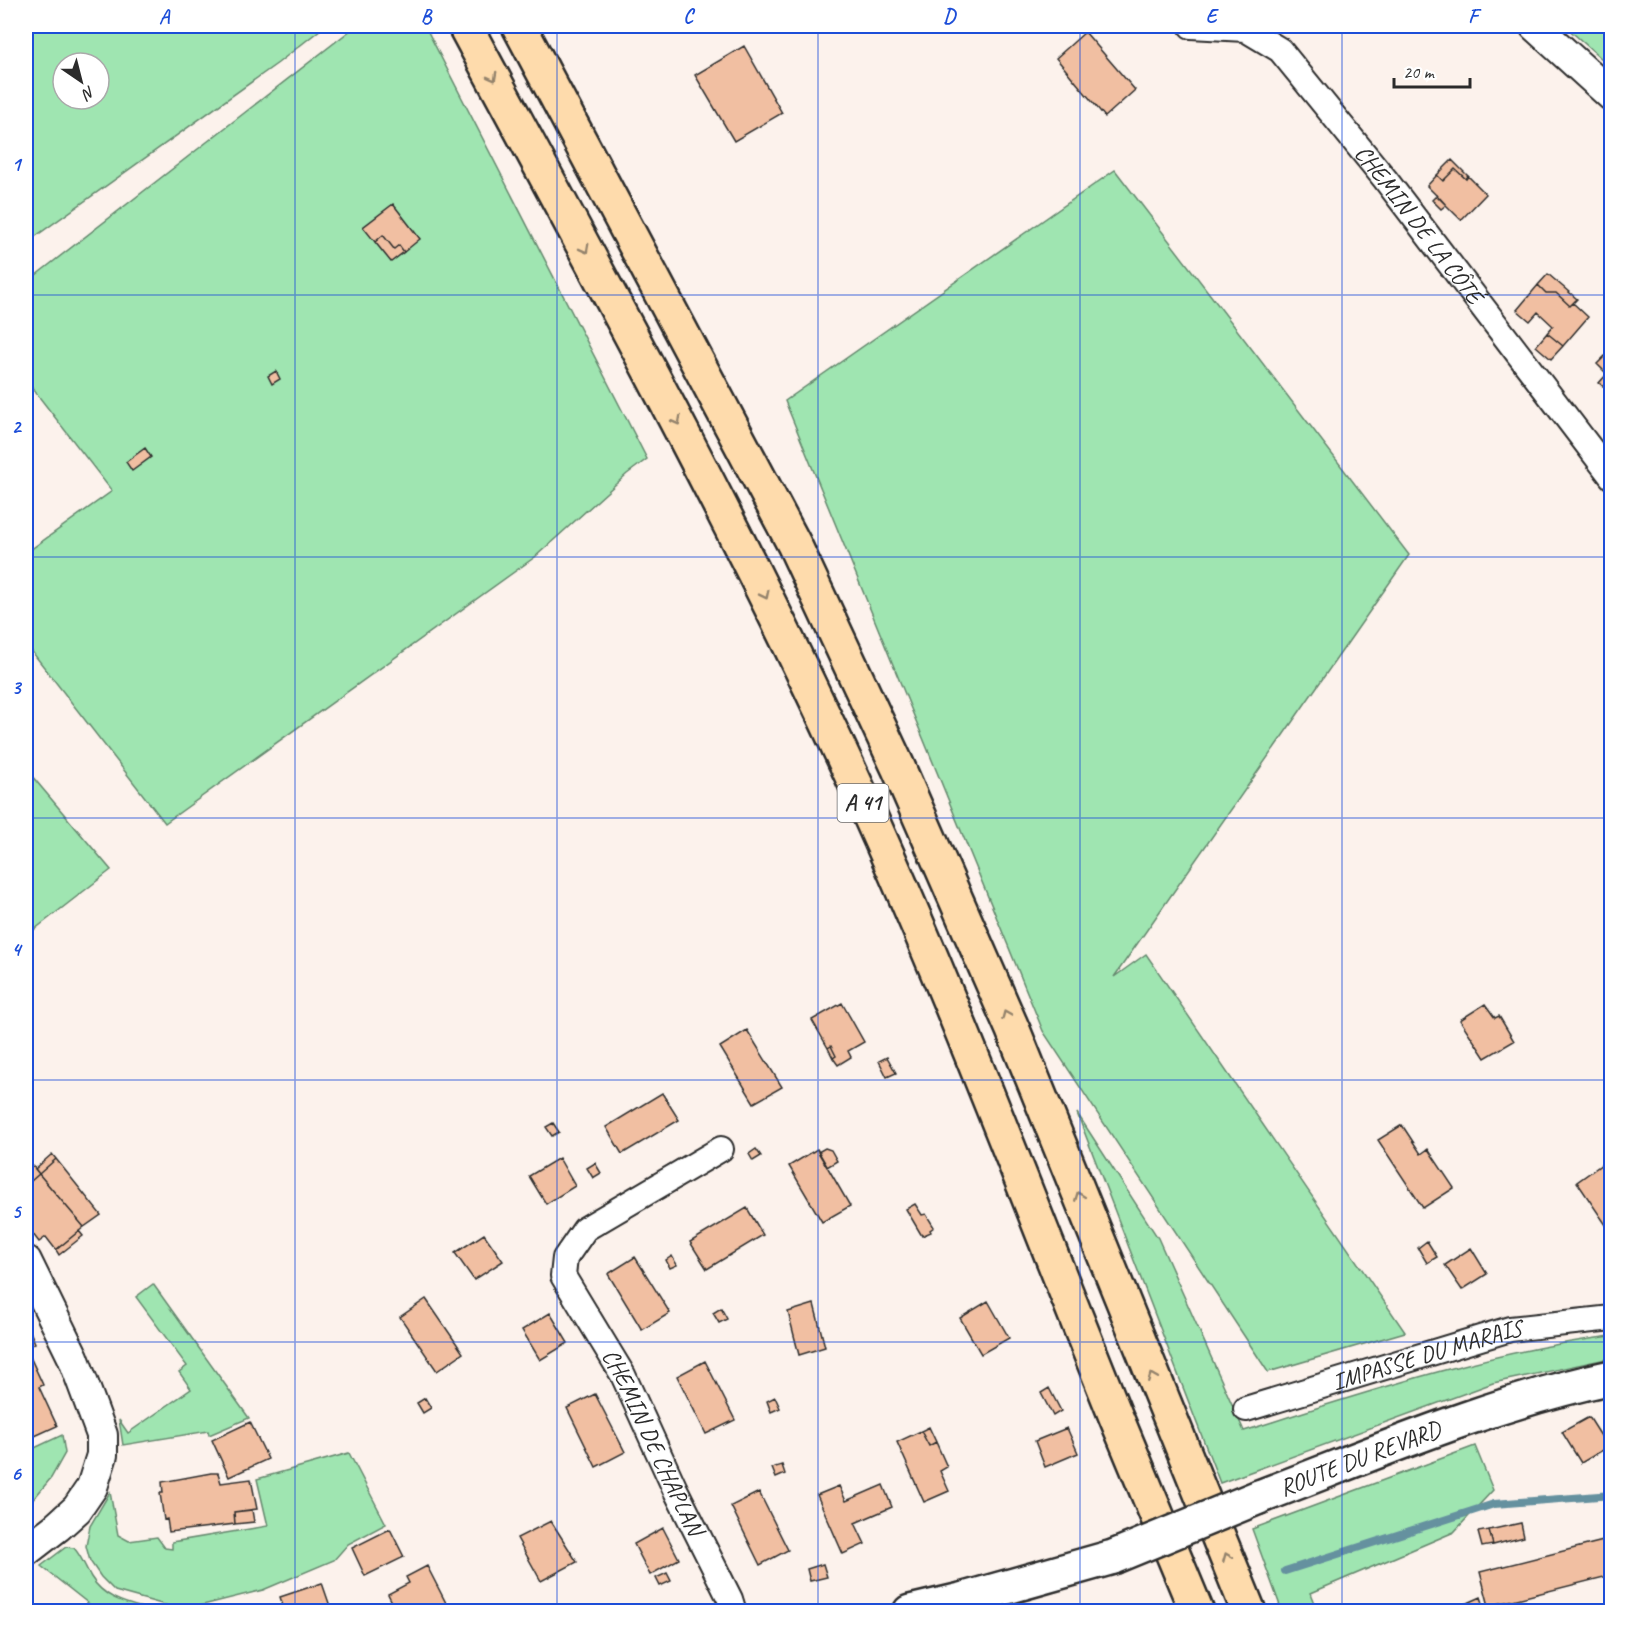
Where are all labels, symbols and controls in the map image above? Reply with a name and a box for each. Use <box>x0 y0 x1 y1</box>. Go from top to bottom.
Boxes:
text: A <box>159 4 171 29</box>
text: B <box>421 4 433 29</box>
text: C <box>683 4 695 29</box>
text: D <box>943 4 957 29</box>
text: E <box>1206 4 1220 29</box>
text: F <box>1468 4 1482 29</box>
north arrow <box>51 51 111 111</box>
scale bar <box>1394 51 1470 89</box>
text: 20 m <box>1403 61 1436 83</box>
one-way arrow <box>486 71 497 81</box>
text: N <box>77 81 99 105</box>
street label: CHEMIN DE LA CÔTÉ <box>1348 139 1492 312</box>
text: 1 <box>12 152 23 177</box>
one-way arrow <box>578 243 589 253</box>
text: 2 <box>12 414 23 439</box>
one-way arrow <box>670 415 681 425</box>
one-way arrow <box>758 588 769 599</box>
text: 3 <box>12 675 23 700</box>
road number: A 41 <box>838 784 888 822</box>
text: 4 <box>12 937 24 962</box>
one-way arrow <box>1001 1011 1013 1022</box>
one-way arrow <box>1074 1192 1086 1203</box>
text: 5 <box>12 1199 23 1224</box>
street label: IMPASSE DU MARAIS <box>1328 1313 1526 1397</box>
street label: CHEMIN DE CHAPLAN <box>596 1343 712 1543</box>
one-way arrow <box>1147 1372 1159 1383</box>
street label: ROUTE DU REVARD <box>1275 1413 1446 1503</box>
text: 6 <box>11 1461 22 1486</box>
one-way arrow <box>1222 1553 1234 1564</box>

